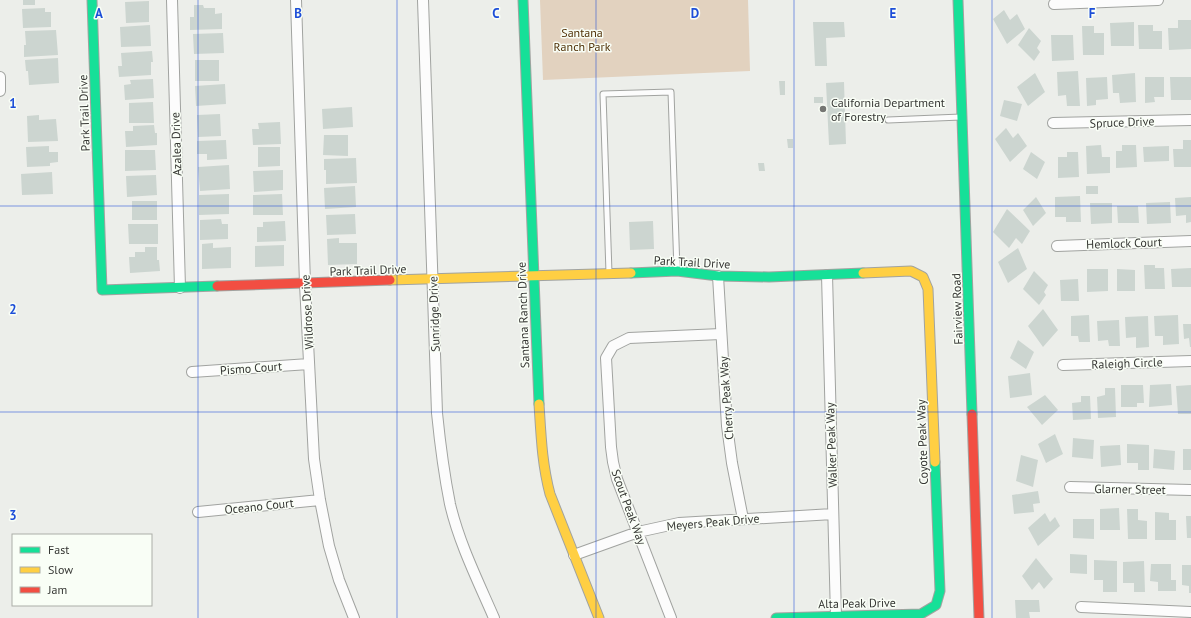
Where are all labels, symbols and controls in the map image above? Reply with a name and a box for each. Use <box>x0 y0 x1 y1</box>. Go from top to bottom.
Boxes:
text: A <box>95 5 103 22</box>
text: B <box>294 5 302 22</box>
text: C <box>492 5 500 22</box>
text: D <box>691 5 699 22</box>
text: E <box>890 5 897 22</box>
text: F <box>1089 5 1096 22</box>
park label: Santana Ranch Park <box>554 25 611 54</box>
street label: Park Trail Drive <box>75 74 93 152</box>
text: 1 <box>9 95 17 112</box>
place label: California Department of Forestry <box>831 95 945 124</box>
marker: California Department of Forestry <box>818 104 828 114</box>
street label: Azalea Drive <box>167 112 185 176</box>
street label: Spruce Drive <box>1089 113 1155 131</box>
street label: Hemlock Court <box>1086 234 1162 252</box>
street label: Park Trail Drive <box>653 253 731 271</box>
street label: Park Trail Drive <box>329 261 407 279</box>
street label: Santana Ranch Drive <box>514 262 532 368</box>
street label: Fairview Road <box>948 273 966 345</box>
street label: Wildrose Drive <box>298 274 316 350</box>
street label: Sunridge Drive <box>425 276 443 352</box>
text: 2 <box>9 301 17 318</box>
street label: Raleigh Circle <box>1091 354 1163 372</box>
street label: Cherry Peak Way <box>716 355 736 440</box>
street label: Pismo Court <box>219 358 283 378</box>
street label: Coyote Peak Way <box>913 399 931 485</box>
street label: Walker Peak Way <box>822 402 840 488</box>
street label: Scout Peak Way <box>608 467 650 547</box>
street label: Glarner Street <box>1094 481 1166 497</box>
street label: Oceano Court <box>224 495 294 517</box>
text: 3 <box>9 507 17 524</box>
street label: Meyers Peak Drive <box>666 510 760 534</box>
legend <box>12 534 152 606</box>
text: Fast <box>48 542 69 557</box>
text: Slow <box>48 562 73 577</box>
text: Jam <box>47 582 67 597</box>
street label: Alta Peak Drive <box>818 595 896 611</box>

